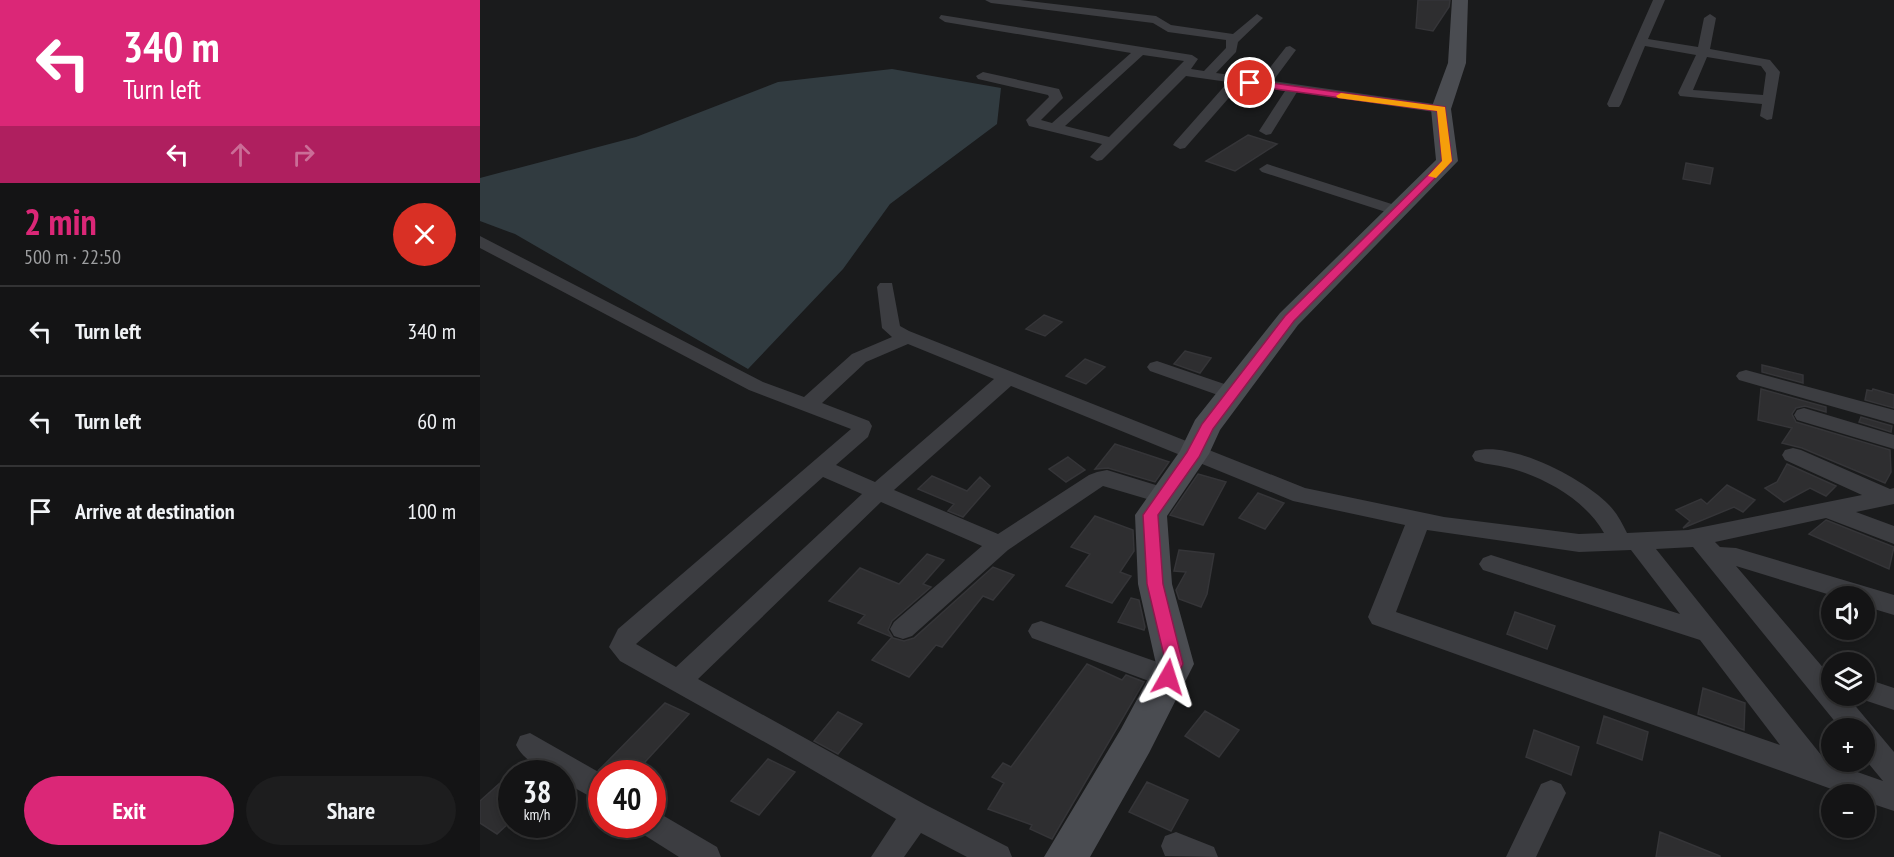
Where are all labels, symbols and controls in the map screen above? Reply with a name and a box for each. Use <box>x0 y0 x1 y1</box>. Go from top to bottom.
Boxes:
text: 340 m <box>123 19 220 74</box>
icon: left <box>24 24 102 102</box>
pin <box>1224 57 1275 108</box>
icon: arrive <box>1233 66 1266 99</box>
text: Turn left <box>123 72 201 106</box>
icon: left <box>161 138 194 171</box>
icon: ahead <box>224 138 257 171</box>
icon: right <box>287 138 320 171</box>
text: 2 min <box>24 198 97 245</box>
button: close <box>393 203 456 266</box>
text: 500 m · 22:50 <box>24 244 121 270</box>
icon: left <box>24 315 57 348</box>
text: Turn left <box>75 317 141 345</box>
text: 340 m <box>407 317 456 345</box>
icon: left <box>24 405 57 438</box>
text: Turn left <box>75 407 141 435</box>
text: 60 m <box>417 407 456 435</box>
icon: arrive <box>24 495 57 528</box>
text: Arrive at destination <box>75 497 235 525</box>
text: 100 m <box>407 497 456 525</box>
map controls <box>1821 586 1875 838</box>
button: sound <box>1821 586 1875 640</box>
position arrow <box>1136 645 1200 709</box>
button: layers <box>1821 652 1875 706</box>
button: + <box>1821 718 1875 772</box>
speed limit sign: 40 <box>588 760 666 838</box>
text: 38 <box>523 772 551 811</box>
button: Exit <box>24 776 234 845</box>
button: Share <box>246 776 456 845</box>
button: − <box>1821 784 1875 838</box>
text: km/h <box>524 805 550 824</box>

